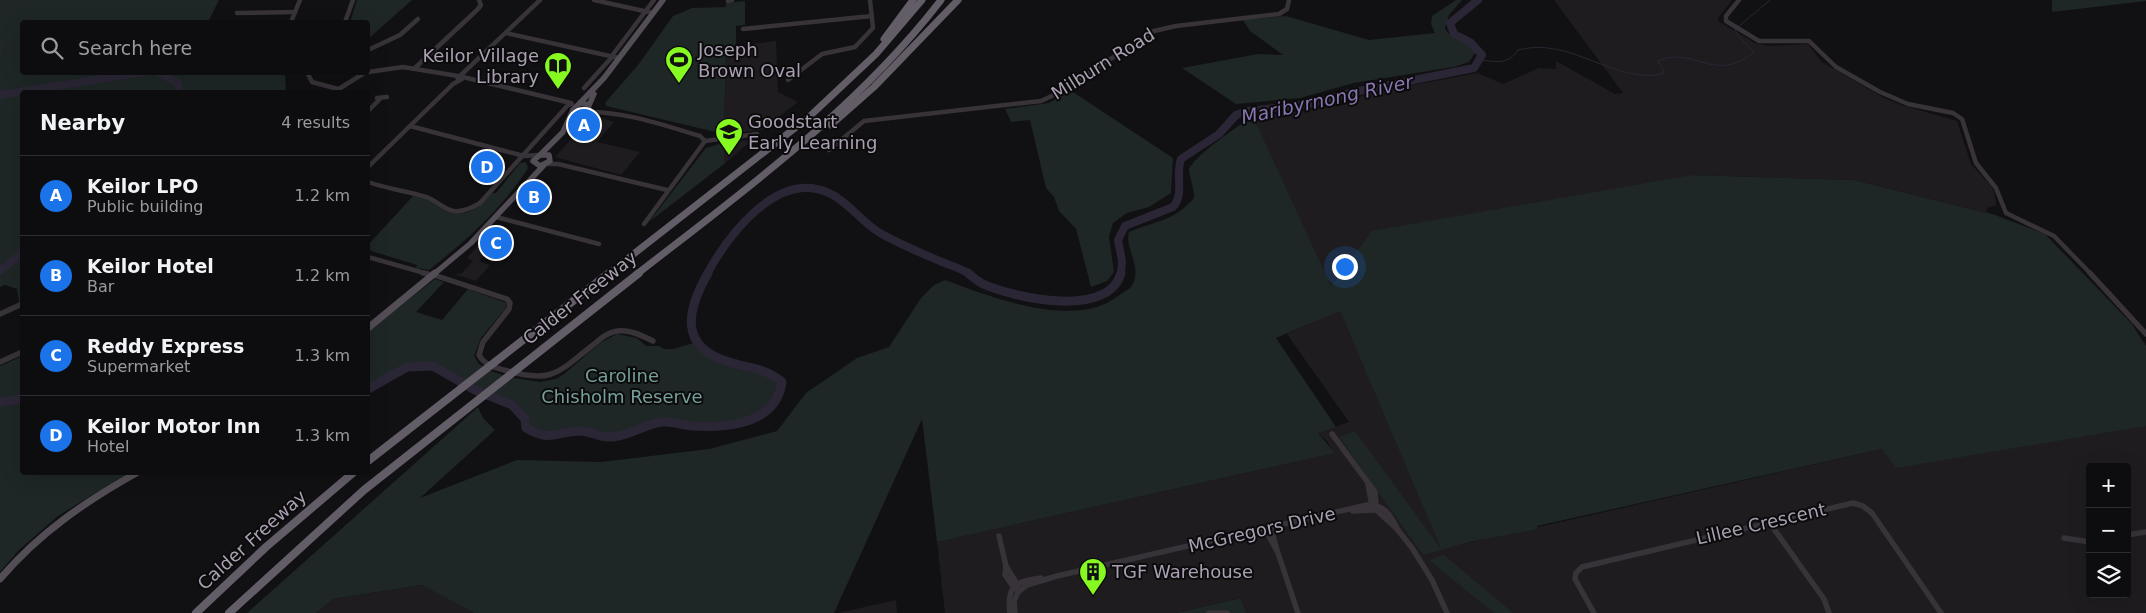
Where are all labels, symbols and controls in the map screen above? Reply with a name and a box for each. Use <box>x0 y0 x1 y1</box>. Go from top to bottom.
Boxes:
search box <box>20 20 370 75</box>
street label: Milburn Road <box>1047 23 1158 104</box>
icon: search <box>38 34 66 62</box>
text: Search here <box>78 37 192 59</box>
place label: Joseph Brown Oval <box>697 39 801 81</box>
place label: Keilor Village Library <box>422 45 539 87</box>
sports icon: Joseph Brown Oval <box>664 45 694 84</box>
library icon: Keilor Village Library <box>543 51 573 90</box>
water label: Maribyrnong River <box>1239 70 1416 128</box>
pin: A <box>568 106 600 144</box>
text: Nearby <box>40 111 125 135</box>
place label: Goodstart Early Learning <box>748 111 877 153</box>
text: 4 results <box>281 113 350 132</box>
school or university icon: Goodstart Early Learning <box>714 117 744 156</box>
pin: D <box>471 148 503 186</box>
text: Keilor LPO <box>87 175 199 197</box>
pin: B <box>518 178 550 216</box>
text: A <box>50 186 62 205</box>
text: 1.2 km <box>295 186 350 205</box>
text: Public building <box>87 197 204 216</box>
pin: C <box>480 224 512 262</box>
street label: Calder Freeway <box>519 246 641 349</box>
your location <box>1332 254 1358 280</box>
text: Keilor Hotel <box>87 255 214 277</box>
text: B <box>50 266 62 285</box>
text: 1.2 km <box>295 266 350 285</box>
text: Bar <box>87 277 114 296</box>
text: Reddy Express <box>87 335 244 357</box>
text: C <box>50 346 62 365</box>
text: 1.3 km <box>295 346 350 365</box>
text: Supermarket <box>87 357 190 376</box>
park label: Caroline Chisholm Reserve <box>541 365 703 407</box>
text: Keilor Motor Inn <box>87 415 261 437</box>
text: D <box>49 426 63 445</box>
text: 1.3 km <box>295 426 350 445</box>
text: Hotel <box>87 437 129 456</box>
map controls <box>2086 463 2131 598</box>
button: + <box>2086 463 2131 508</box>
street label: Calder Freeway <box>193 485 311 594</box>
street label: Lillee Crescent <box>1694 498 1828 549</box>
street label: McGregors Drive <box>1186 502 1338 557</box>
button: − <box>2086 508 2131 553</box>
button: layers <box>2086 553 2131 598</box>
building icon: TGF Warehouse <box>1078 557 1108 596</box>
place label: TGF Warehouse <box>1111 561 1253 582</box>

